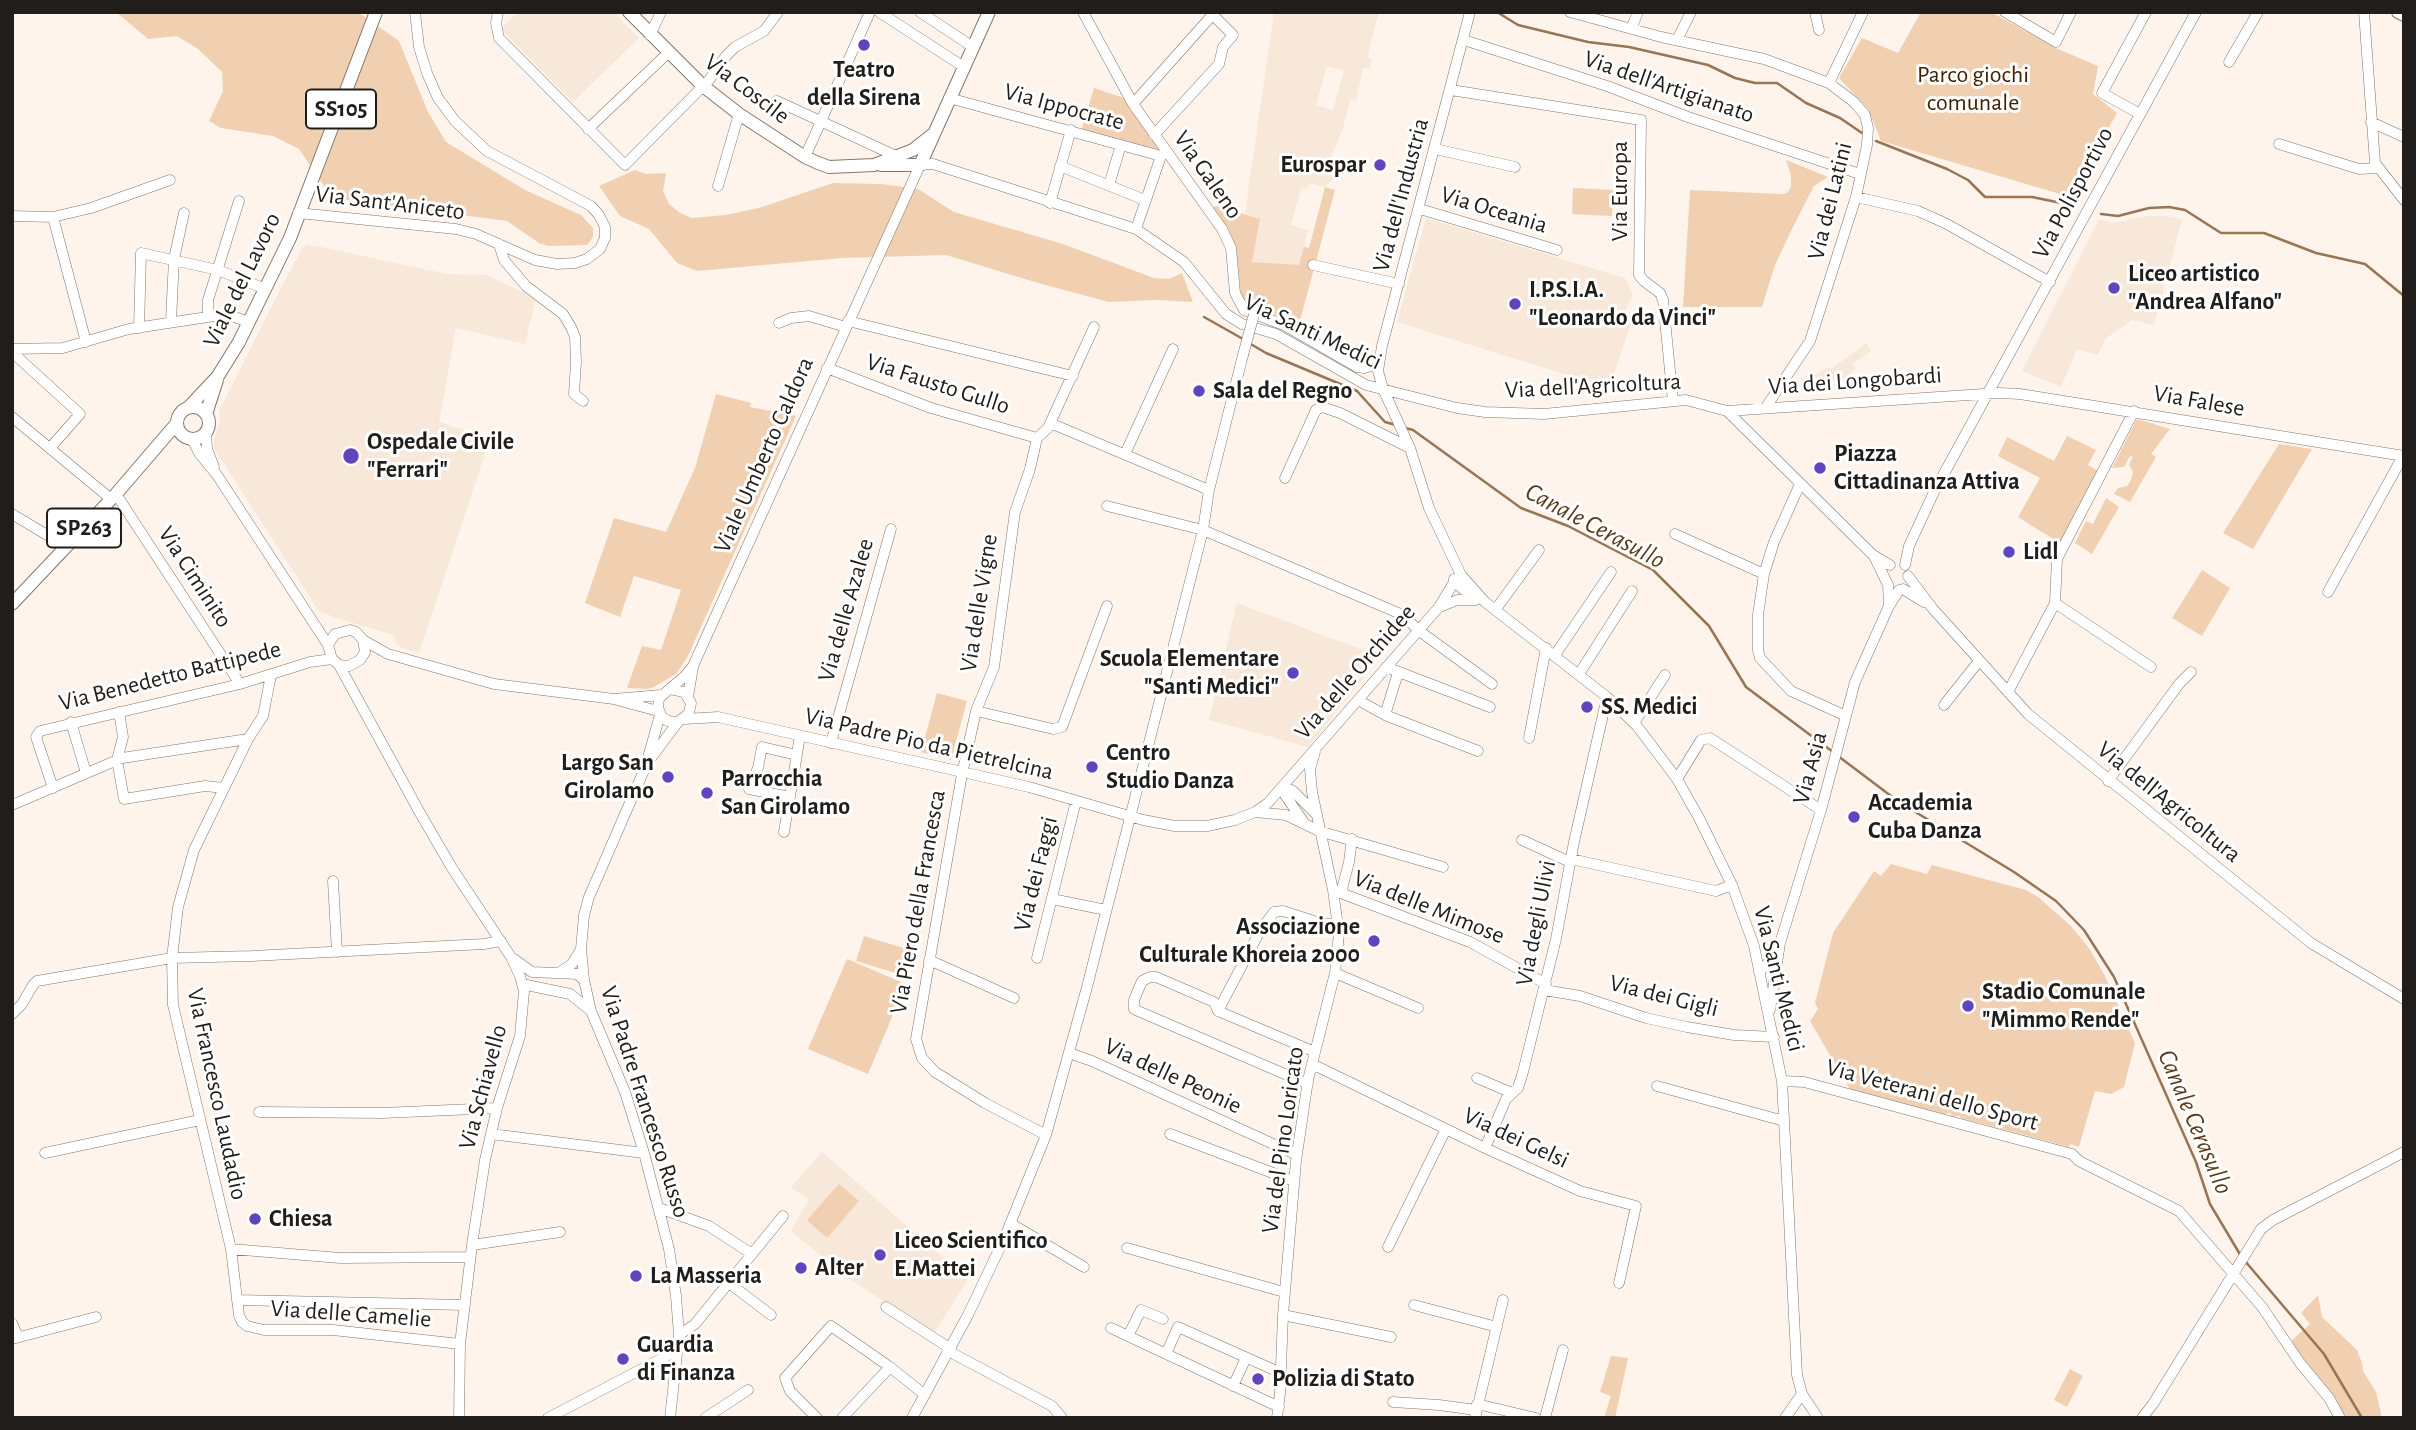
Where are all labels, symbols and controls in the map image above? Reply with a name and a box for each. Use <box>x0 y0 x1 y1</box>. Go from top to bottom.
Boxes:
marker: Teatro della Sirena <box>856 37 872 53</box>
street label: Via dell'Artigianato <box>1580 44 1758 130</box>
street label: Via Coscile <box>699 48 795 130</box>
place label: Teatro della Sirena <box>807 56 921 112</box>
park label: Parco giochi comunale <box>1917 61 2029 117</box>
street label: Via Ippocrate <box>1001 77 1127 137</box>
road number: SS105 <box>306 90 376 128</box>
street label: Via dell'Industria <box>1367 115 1435 275</box>
street label: Via Polisportivo <box>2026 122 2120 264</box>
street label: Via Galeno <box>1167 125 1249 225</box>
street label: Via dei Latini <box>1801 139 1859 263</box>
street label: Via Europa <box>1606 141 1634 241</box>
place label: Eurospar <box>1280 151 1366 179</box>
marker: Eurospar <box>1372 157 1388 173</box>
street label: Via Sant'Aniceto <box>314 180 466 226</box>
street label: Via Oceania <box>1437 180 1551 240</box>
street label: Viale del Lavoro <box>197 208 287 352</box>
place label: Liceo artistico "Andrea Alfano" <box>2128 260 2282 316</box>
place label: I.P.S.I.A. "Leonardo da Vinci" <box>1529 276 1716 332</box>
marker: Liceo artistico "Andrea Alfano" <box>2106 280 2122 296</box>
street label: Via Santi Medici <box>1240 288 1386 376</box>
marker: I.P.S.I.A. "Leonardo da Vinci" <box>1507 296 1523 312</box>
street label: Via Fausto Gullo <box>863 347 1013 421</box>
street label: Viale Umberto Caldora <box>708 353 820 557</box>
street label: Via dei Longobardi <box>1767 361 1943 401</box>
street label: Via dell'Agricoltura <box>1504 367 1682 405</box>
place label: Sala del Regno <box>1213 377 1352 405</box>
street label: Via Falese <box>2151 379 2247 423</box>
marker: Sala del Regno <box>1191 383 1207 399</box>
place label: Ospedale Civile "Ferrari" <box>367 428 514 484</box>
place label: Piazza Cittadinanza Attiva <box>1834 440 2020 496</box>
marker: Ospedale Civile "Ferrari" <box>341 446 361 466</box>
marker: Piazza Cittadinanza Attiva <box>1812 460 1828 476</box>
water label: Canale Cerasullo <box>1520 476 1670 576</box>
road number: SP263 <box>47 508 121 548</box>
street label: Via Ciminito <box>152 521 238 633</box>
street label: Via delle Vigne <box>954 532 1004 674</box>
street label: Via delle Azalee <box>812 535 880 685</box>
place label: Lidl <box>2023 538 2059 566</box>
marker: Lidl <box>2001 544 2017 560</box>
street label: Via delle Orchidee <box>1288 598 1422 746</box>
street label: Via Benedetto Battipede <box>56 634 284 718</box>
place label: Scuola Elementare "Santi Medici" <box>1100 645 1279 701</box>
marker: Scuola Elementare "Santi Medici" <box>1285 665 1301 681</box>
place label: SS. Medici <box>1601 693 1697 721</box>
marker: SS. Medici <box>1579 699 1595 715</box>
street label: Via Padre Pio da Pietrelcina <box>802 701 1056 787</box>
street label: Via Asia <box>1787 729 1833 807</box>
street label: Via dell'Agricoltura <box>2091 735 2247 869</box>
place label: Centro Studio Danza <box>1106 739 1234 795</box>
place label: Largo San Girolamo <box>561 749 654 805</box>
marker: Centro Studio Danza <box>1084 759 1100 775</box>
place label: Parrocchia San Girolamo <box>721 765 850 821</box>
marker: Largo San Girolamo <box>660 769 676 785</box>
marker: Parrocchia San Girolamo <box>699 785 715 801</box>
street label: Via Piero della Francesca <box>884 788 952 1016</box>
place label: Accademia Cuba Danza <box>1868 789 1982 845</box>
marker: Accademia Cuba Danza <box>1846 809 1862 825</box>
street label: Via dei Faggi <box>1008 813 1064 935</box>
street label: Via degli Ulivi <box>1510 858 1562 988</box>
street label: Via delle Mimose <box>1349 864 1509 950</box>
street label: Via Santi Medici <box>1747 903 1811 1055</box>
place label: Associazione Culturale Khoreia 2000 <box>1139 913 1360 969</box>
marker: Associazione Culturale Khoreia 2000 <box>1366 933 1382 949</box>
street label: Via dei Gigli <box>1607 969 1721 1023</box>
place label: Stadio Comunale "Mimmo Rende" <box>1982 978 2145 1034</box>
street label: Via Padre Francesco Russo <box>594 983 696 1221</box>
street label: Via Francesco Laudadio <box>180 986 254 1202</box>
marker: Stadio Comunale "Mimmo Rende" <box>1960 998 1976 1014</box>
street label: Via Schiavello <box>453 1021 513 1153</box>
street label: Via delle Peonie <box>1100 1032 1246 1120</box>
street label: Via del Pino Loricato <box>1256 1045 1310 1235</box>
water label: Canale Cerasullo <box>2151 1045 2239 1199</box>
street label: Via Veterani dello Sport <box>1823 1053 2041 1137</box>
street label: Via dei Gelsi <box>1459 1101 1573 1175</box>
place label: Chiesa <box>269 1205 333 1233</box>
marker: Chiesa <box>247 1211 263 1227</box>
place label: Liceo Scientifico E.Mattei <box>894 1227 1048 1283</box>
marker: Liceo Scientifico E.Mattei <box>872 1247 888 1263</box>
place label: Alter <box>815 1254 864 1282</box>
marker: Alter <box>793 1260 809 1276</box>
place label: La Masseria <box>650 1262 762 1290</box>
marker: La Masseria <box>628 1268 644 1284</box>
street label: Via delle Camelie <box>270 1294 432 1334</box>
place label: Guardia di Finanza <box>637 1331 735 1387</box>
marker: Guardia di Finanza <box>615 1351 631 1367</box>
place label: Polizia di Stato <box>1272 1365 1414 1393</box>
marker: Polizia di Stato <box>1250 1371 1266 1387</box>

